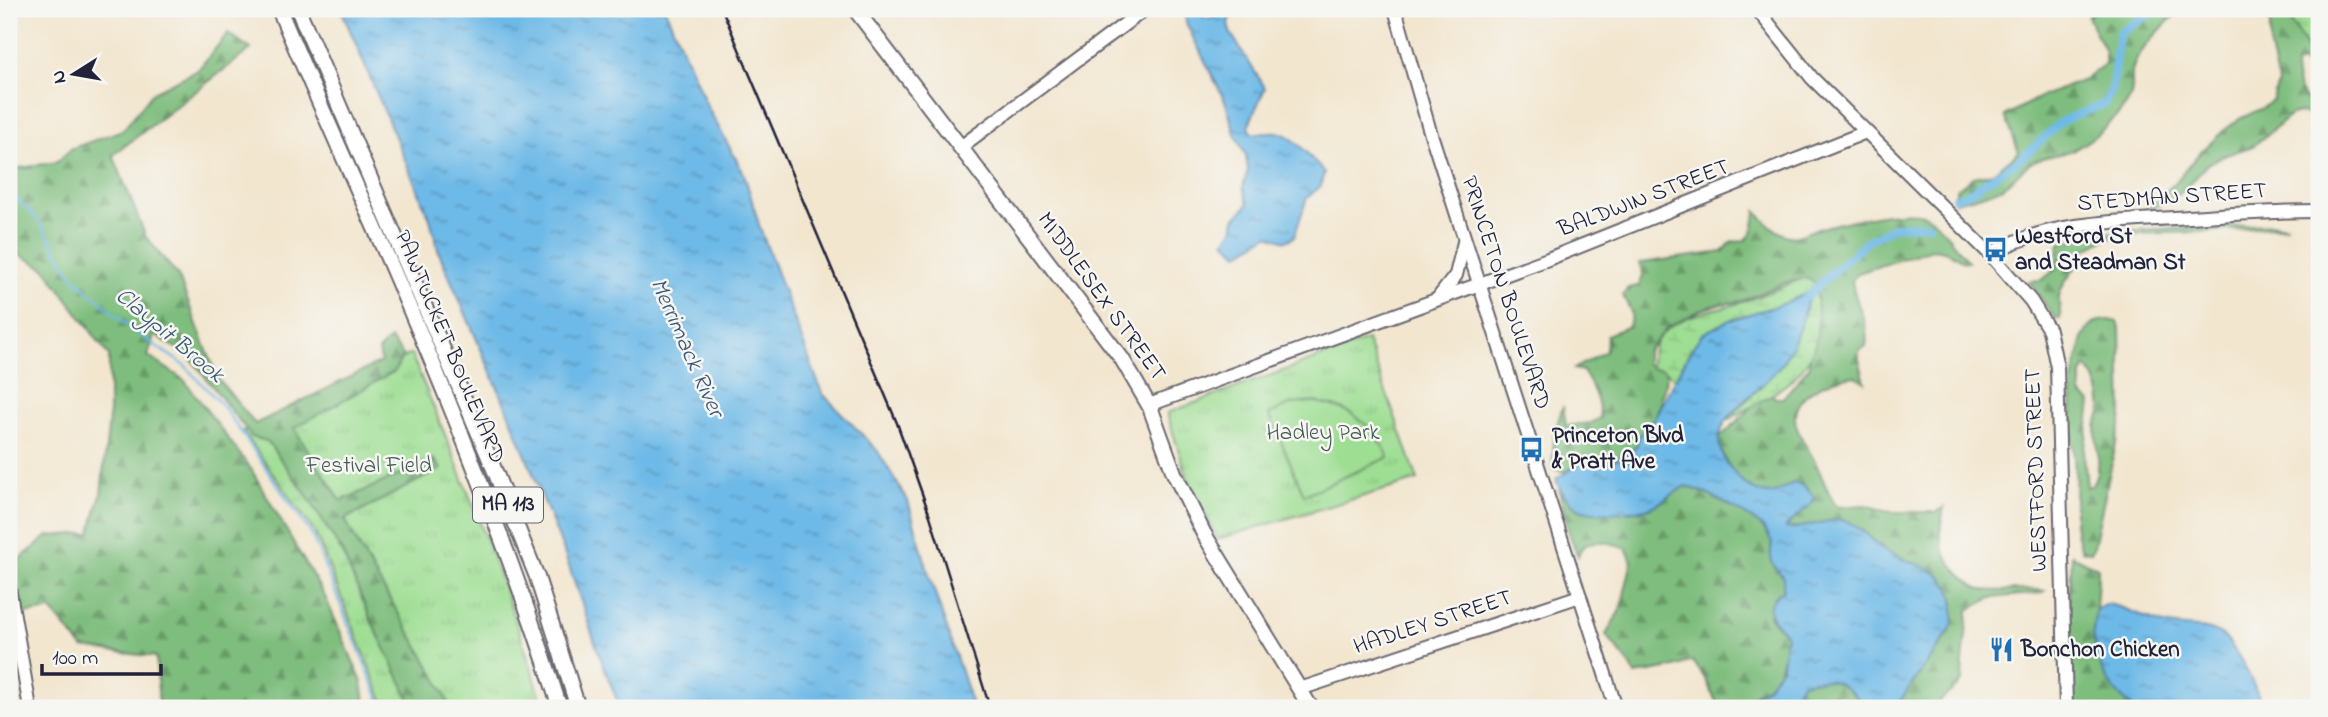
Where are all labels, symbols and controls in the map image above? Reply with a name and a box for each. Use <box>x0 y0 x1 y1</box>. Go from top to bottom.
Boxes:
north arrow <box>38 38 108 108</box>
text: N <box>45 68 74 86</box>
street label: BALDWIN STREET <box>1553 151 1735 247</box>
street label: PRINCETON BOULEVARD <box>1452 172 1558 414</box>
street label: STEDMAN STREET <box>2076 175 2268 221</box>
street label: MIDDLESEX STREET <box>1028 206 1174 388</box>
place label: Westford St and Steadman St <box>2015 221 2186 280</box>
street label: PAWTUCKET BOULEVARD <box>385 225 513 469</box>
bus stop icon: Westford St and Steadman St <box>1981 236 2009 264</box>
water label: Merrimack River <box>640 273 733 426</box>
water label: Claypit Brook <box>107 280 232 393</box>
street label: WESTFORD STREET <box>2017 368 2057 572</box>
park label: Hadley Park <box>1267 417 1380 452</box>
place label: Princeton Blvd & Pratt Ave <box>1551 420 1684 479</box>
bus stop icon: Princeton Blvd & Pratt Ave <box>1518 435 1546 463</box>
park label: Festival Field <box>305 450 432 483</box>
road number: MA 113 <box>473 488 543 522</box>
street label: HADLEY STREET <box>1349 582 1517 664</box>
scale bar <box>42 633 161 677</box>
place label: Bonchon Chicken <box>2020 634 2180 667</box>
restaurant icon: Bonchon Chicken <box>1987 636 2015 664</box>
text: 100 m <box>52 644 98 674</box>

